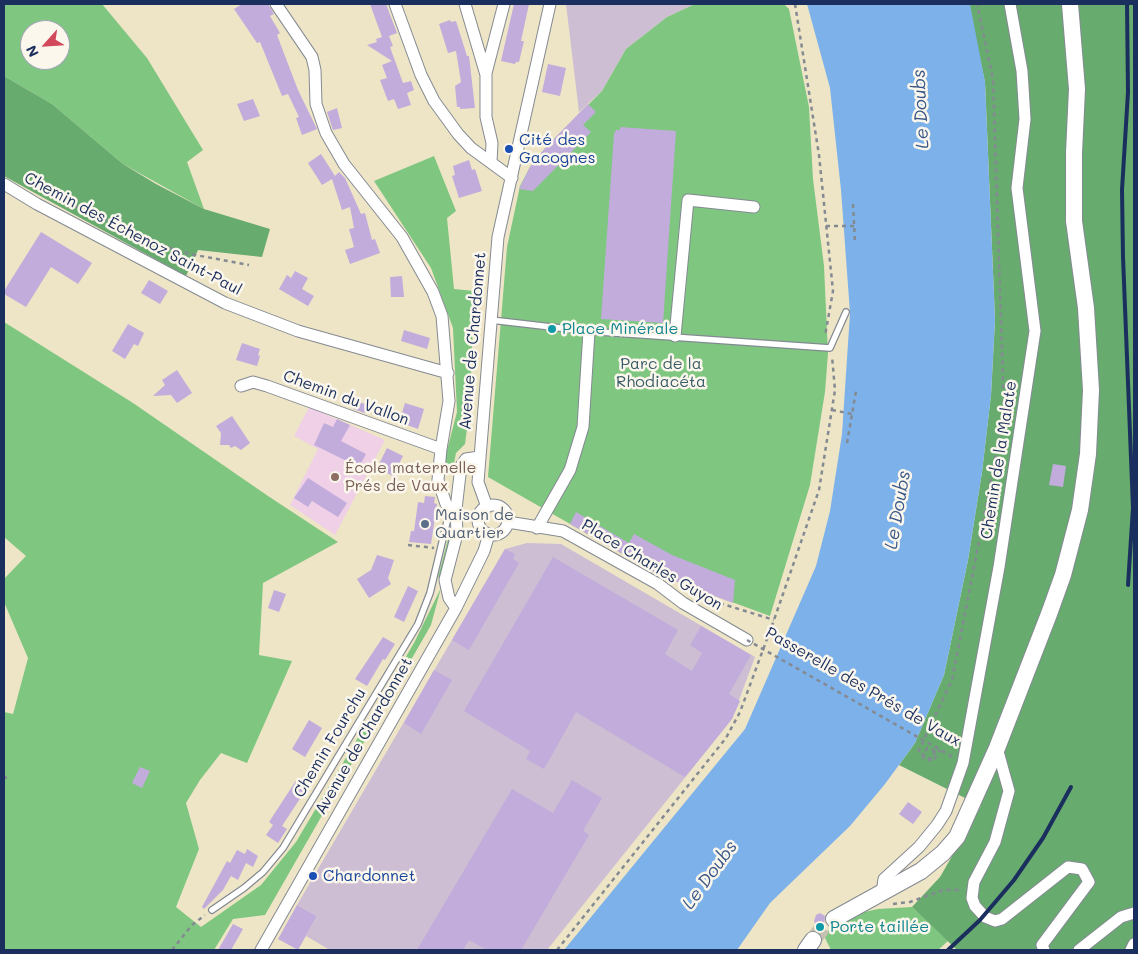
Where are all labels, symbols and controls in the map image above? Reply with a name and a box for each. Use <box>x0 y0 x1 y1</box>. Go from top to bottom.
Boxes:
north arrow <box>20 20 70 70</box>
text: N <box>21 42 43 60</box>
water label: Le Doubs <box>908 69 934 149</box>
place label: Cité des Gacognes <box>519 130 596 168</box>
marker: Cité des Gacognes <box>503 143 515 155</box>
street label: Chemin des Échenoz Saint-Paul <box>21 168 245 300</box>
street label: Avenue de Chardonnet <box>456 251 490 431</box>
place label: Place Minérale <box>562 319 679 339</box>
marker: Place Minérale <box>546 323 558 335</box>
park label: Parc de la Rhodiacéta <box>616 354 706 392</box>
street label: Chemin du Vallon <box>280 366 412 430</box>
street label: Chemin de la Malate <box>977 380 1021 540</box>
place label: École maternelle Prés de Vaux <box>345 458 477 496</box>
water label: Le Doubs <box>880 469 916 551</box>
marker: École maternelle Prés de Vaux <box>329 471 341 483</box>
place label: Maison de Quartier <box>435 505 514 543</box>
street label: Place Charles Guyon <box>578 515 726 615</box>
marker: Maison de Quartier <box>419 518 431 530</box>
street label: Passerelle des Prés de Vaux <box>762 623 964 751</box>
street label: Avenue de Chardonnet <box>311 654 417 818</box>
street label: Chemin Fourchu <box>290 685 370 801</box>
water label: Le Doubs <box>678 837 742 913</box>
place label: Chardonnet <box>323 866 416 886</box>
marker: Chardonnet <box>307 870 319 882</box>
place label: Porte taillée <box>830 917 929 937</box>
marker: Porte taillée <box>814 921 826 933</box>

